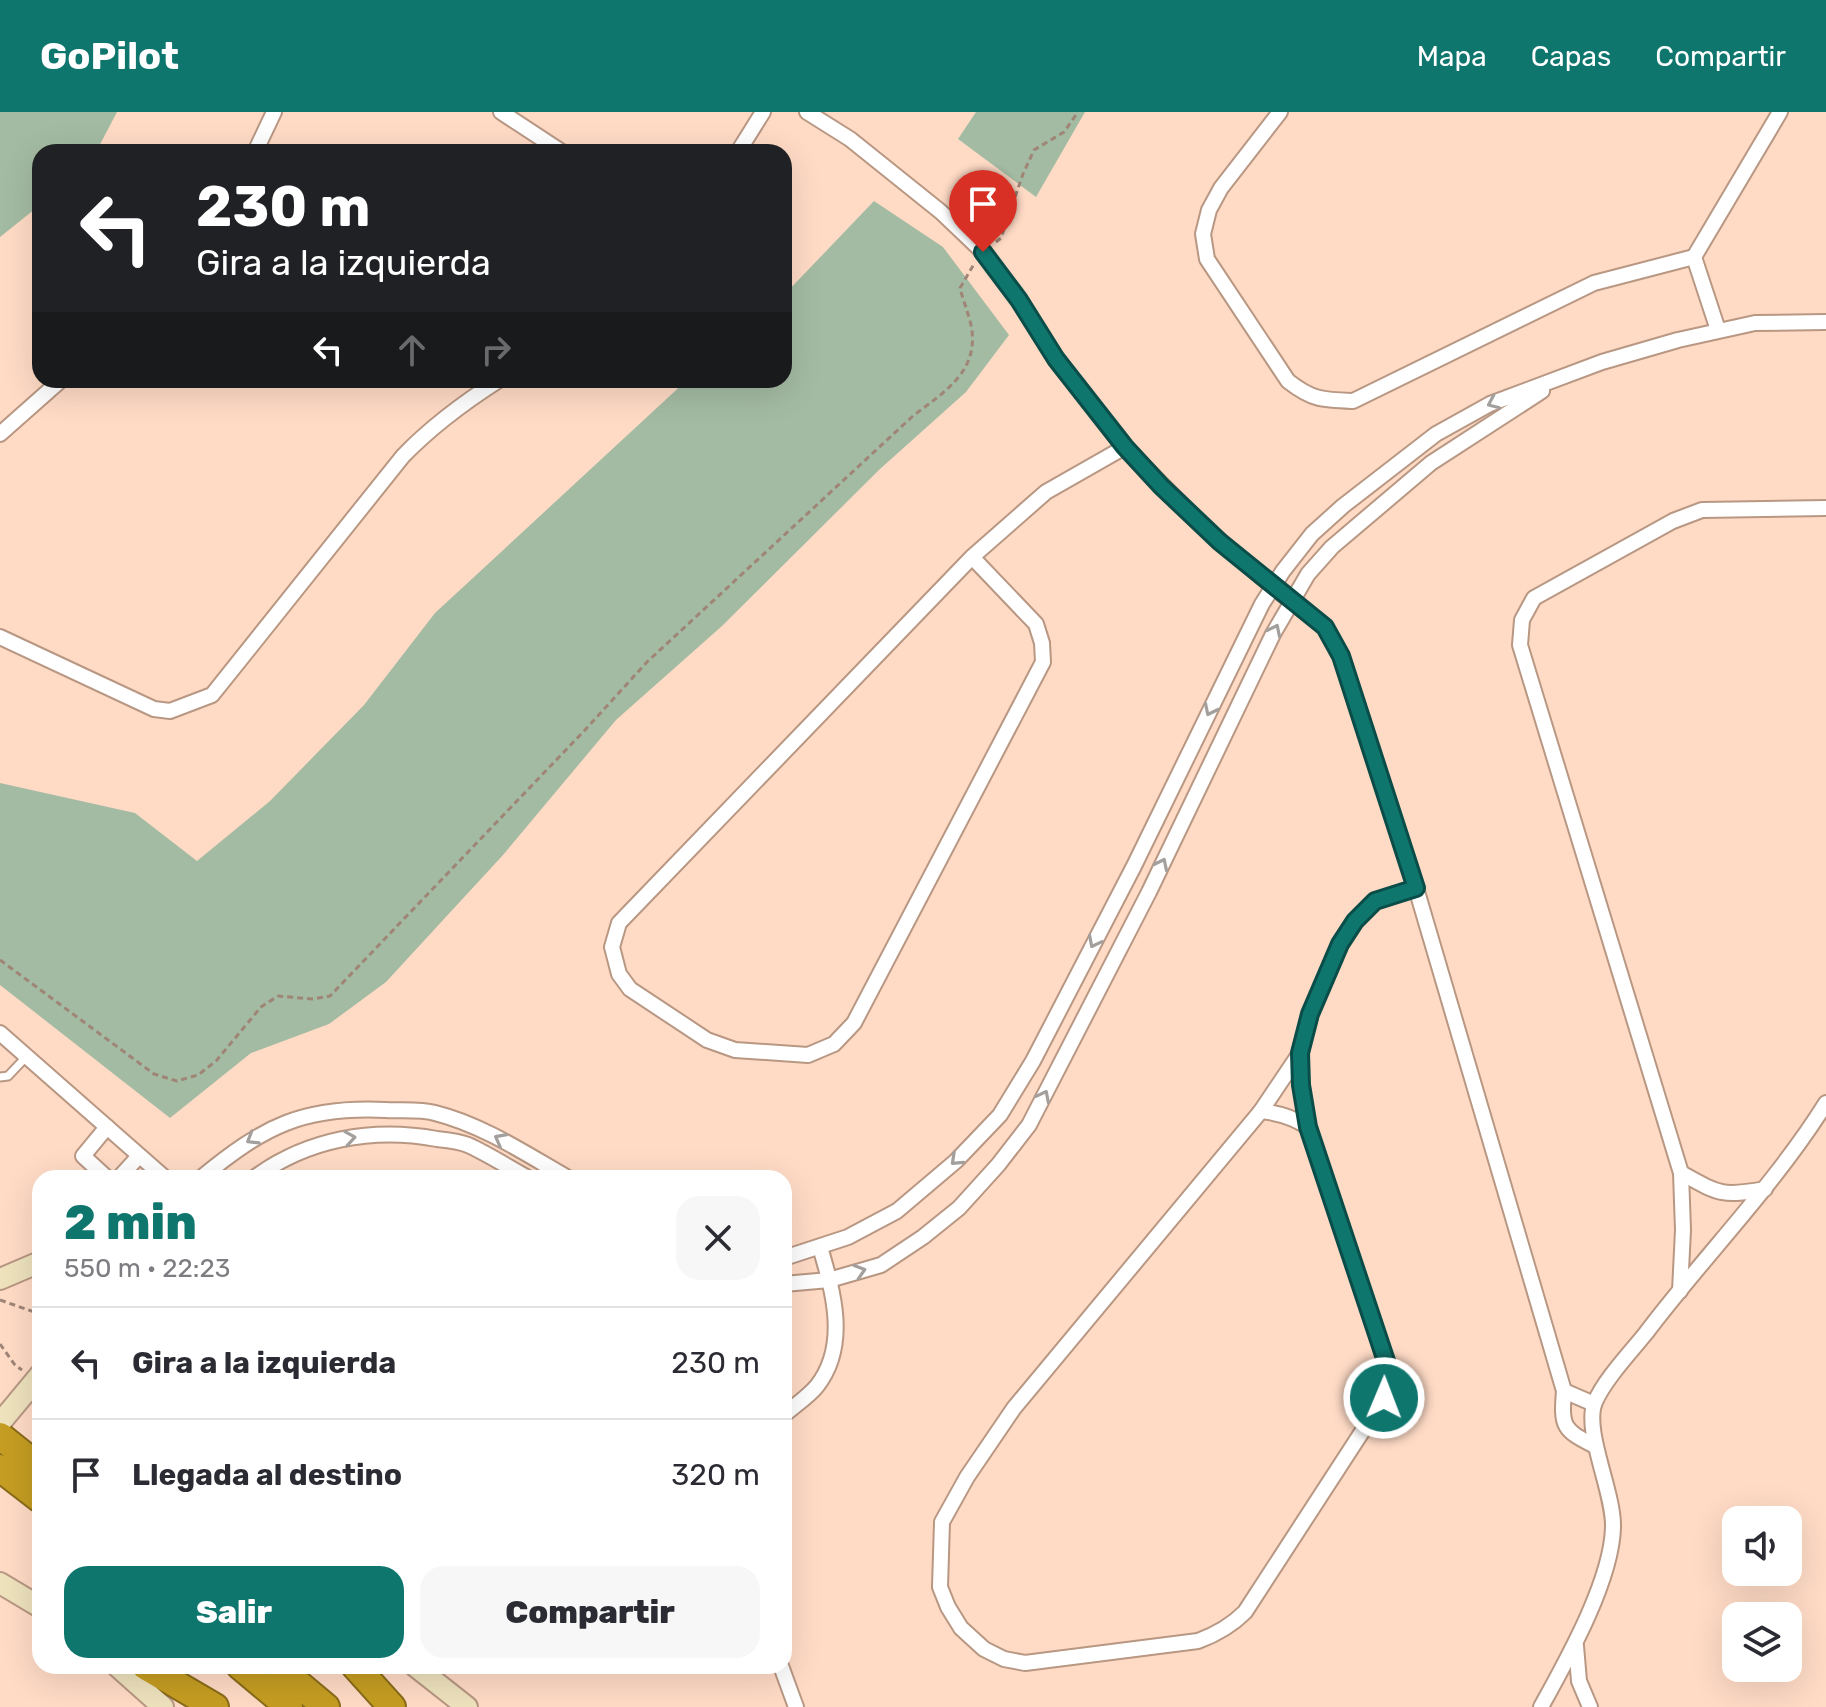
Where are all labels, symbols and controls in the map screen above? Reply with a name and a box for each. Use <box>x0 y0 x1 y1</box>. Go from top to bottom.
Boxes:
text: GoPilot <box>40 33 179 79</box>
text: Mapa <box>1417 40 1487 73</box>
text: Capas <box>1531 40 1611 73</box>
text: Compartir <box>1655 40 1786 73</box>
pin <box>949 170 1017 252</box>
text: 230 m <box>196 174 371 240</box>
icon: left <box>64 176 168 280</box>
icon: arrive <box>961 182 1005 226</box>
text: Gira a la izquierda <box>196 241 491 284</box>
icon: left <box>306 328 350 372</box>
icon: ahead <box>390 328 434 372</box>
icon: right <box>474 328 518 372</box>
one-way arrow <box>1487 394 1502 410</box>
one-way arrow <box>1265 623 1281 638</box>
one-way arrow <box>1205 701 1220 716</box>
one-way arrow <box>1152 857 1168 872</box>
one-way arrow <box>1089 934 1104 949</box>
one-way arrow <box>1035 1089 1050 1104</box>
one-way arrow <box>246 1129 261 1145</box>
one-way arrow <box>343 1130 357 1147</box>
one-way arrow <box>494 1134 509 1149</box>
one-way arrow <box>951 1151 965 1166</box>
text: 2 min <box>64 1194 197 1251</box>
button: close <box>676 1196 760 1280</box>
text: 550 m · 22:23 <box>64 1253 230 1284</box>
one-way arrow <box>853 1264 867 1280</box>
icon: left <box>64 1341 108 1385</box>
text: Gira a la izquierda <box>132 1345 396 1381</box>
text: 230 m <box>671 1345 760 1381</box>
position arrow <box>1342 1356 1426 1440</box>
icon: arrive <box>64 1453 108 1497</box>
text: Llegada al destino <box>132 1457 402 1493</box>
text: 320 m <box>671 1457 760 1493</box>
map controls <box>1722 1506 1802 1682</box>
button: sound <box>1722 1506 1802 1586</box>
button: Salir <box>64 1566 404 1658</box>
button: Compartir <box>420 1566 760 1658</box>
button: layers <box>1722 1602 1802 1682</box>

